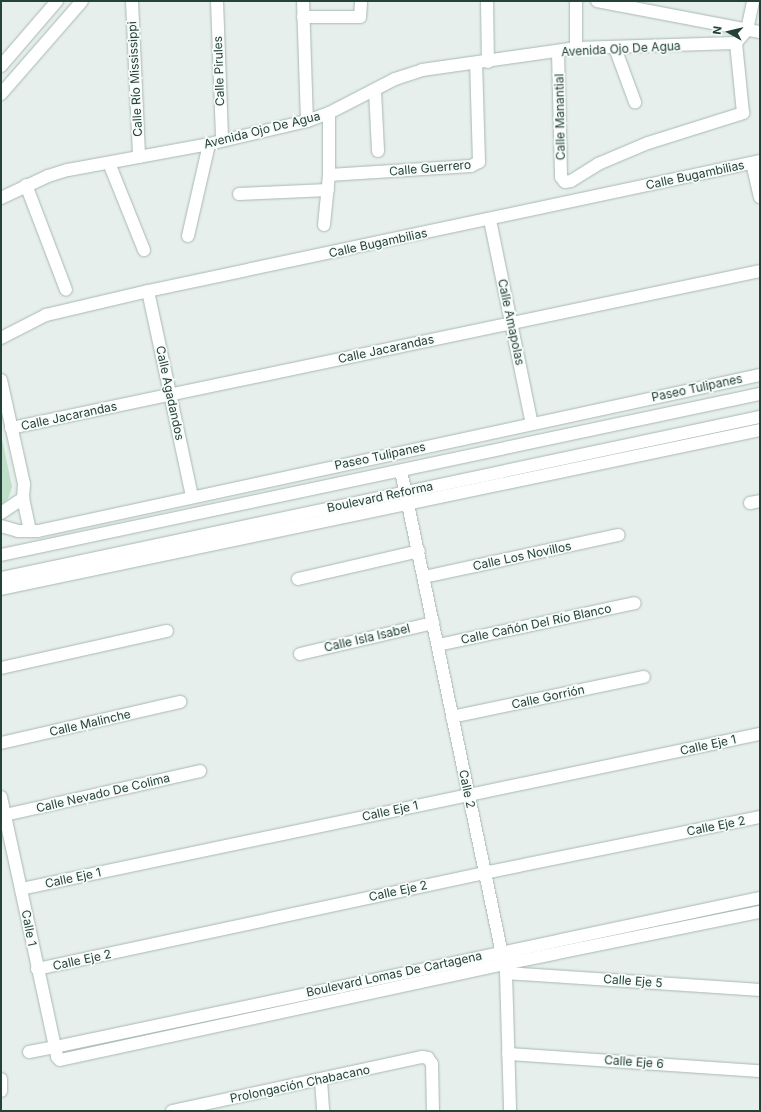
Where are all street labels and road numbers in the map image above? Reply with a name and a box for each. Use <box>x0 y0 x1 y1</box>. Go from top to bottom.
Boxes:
street label: Calle Río Mississippi <box>125 21 145 137</box>
street label: Calle Pirules <box>211 36 227 106</box>
street label: Avenida Ojo De Agua <box>561 39 681 59</box>
street label: Calle Manantial <box>552 74 568 160</box>
street label: Avenida Ojo De Agua <box>202 109 322 151</box>
street label: Calle Guerrero <box>388 157 472 179</box>
street label: Calle Bugambilias <box>644 158 746 192</box>
street label: Calle Bugambilias <box>327 226 429 260</box>
street label: Calle Amapolas <box>495 278 527 366</box>
street label: Calle Jacarandas <box>337 332 435 366</box>
street label: Calle Agadandos <box>153 344 187 442</box>
street label: Paseo Tulipanes <box>650 371 744 405</box>
street label: Calle Jacarandas <box>20 399 118 433</box>
street label: Paseo Tulipanes <box>333 439 427 473</box>
street label: Boulevard Reforma <box>326 479 434 515</box>
street label: Calle Los Novillos <box>471 539 573 573</box>
street label: Calle Cañón Del Río Blanco <box>459 601 613 647</box>
street label: Calle Isla Isabel <box>323 621 411 655</box>
street label: Calle Gorrión <box>510 682 586 712</box>
street label: Calle Malinche <box>48 707 132 739</box>
street label: Calle Eje 1 <box>679 732 737 758</box>
street label: Calle 2 <box>456 768 478 810</box>
street label: Calle Nevado De Colima <box>35 771 171 815</box>
street label: Calle Eje 1 <box>361 798 419 824</box>
street label: Calle Eje 2 <box>685 813 747 839</box>
street label: Calle Eje 1 <box>44 865 102 891</box>
street label: Calle Eje 2 <box>367 878 429 904</box>
street label: Calle 1 <box>18 909 40 947</box>
street label: Calle Eje 2 <box>51 947 113 973</box>
street label: Boulevard Lomas De Cartagena <box>305 948 483 1000</box>
street label: Calle Eje 5 <box>603 972 663 990</box>
street label: Calle Eje 6 <box>604 1053 664 1071</box>
street label: Prolongación Chabacano <box>229 1062 371 1106</box>

